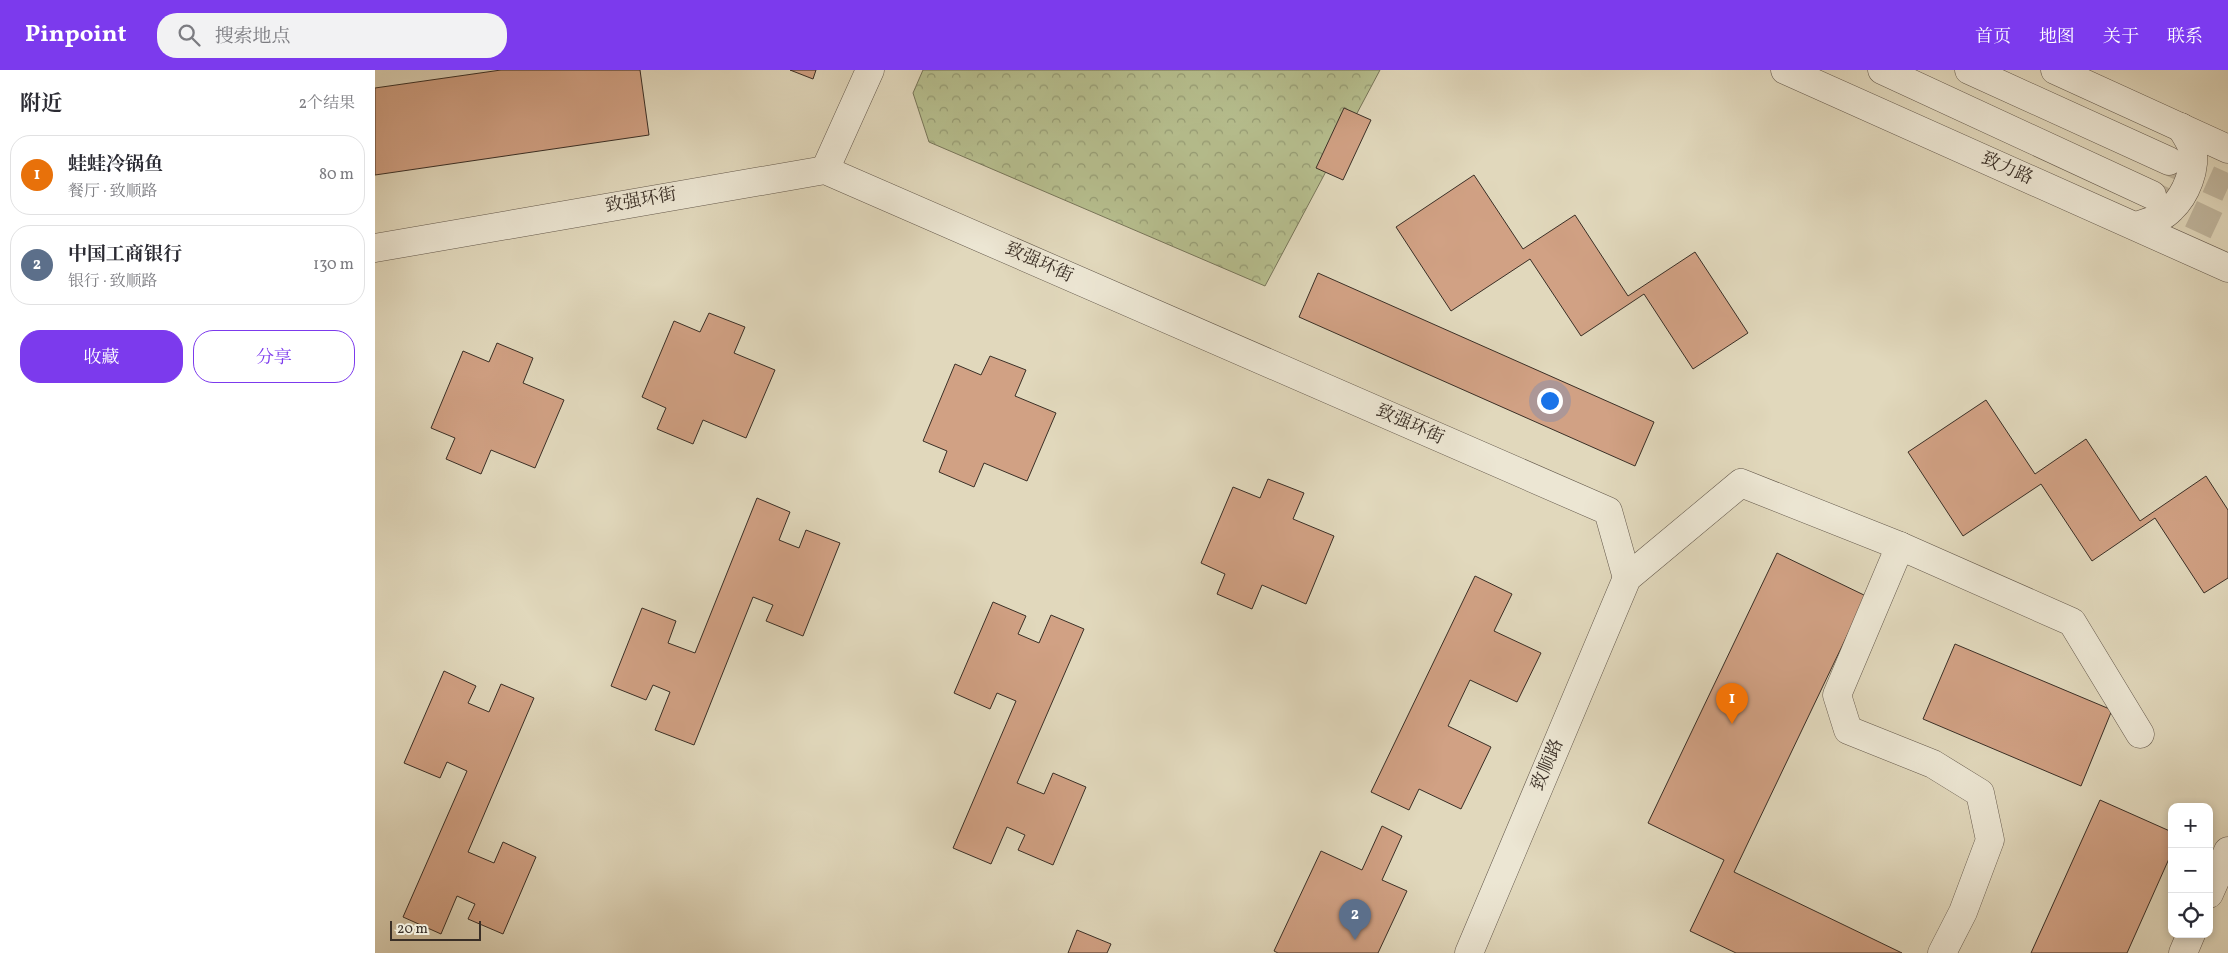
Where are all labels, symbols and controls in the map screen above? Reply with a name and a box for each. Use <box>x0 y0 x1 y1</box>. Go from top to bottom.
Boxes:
search box <box>157 13 507 58</box>
text: Pinpoint <box>25 18 127 52</box>
icon: search <box>175 21 203 49</box>
text: 搜索地点 <box>215 24 291 50</box>
text: 首页 <box>1975 25 2011 50</box>
text: 地图 <box>2039 25 2075 50</box>
text: 关于 <box>2103 25 2139 50</box>
text: 联系 <box>2167 25 2203 50</box>
text: 附近 <box>20 90 62 119</box>
text: 2个结果 <box>298 93 355 115</box>
street label: 致力路 <box>1977 147 2037 191</box>
text: 蛙蛙冷锅鱼 <box>68 152 163 178</box>
text: 1 <box>34 164 40 186</box>
text: 80 m <box>319 164 354 186</box>
text: 餐厅 · 致顺路 <box>68 181 158 203</box>
street label: 致强环街 <box>603 182 679 220</box>
street label: 致强环街 <box>1001 237 1077 289</box>
text: 中国工商银行 <box>68 242 182 268</box>
text: 2 <box>33 254 41 276</box>
text: 130 m <box>313 254 354 276</box>
text: 银行 · 致顺路 <box>68 271 158 293</box>
button: 收藏 <box>20 330 183 383</box>
button: 分享 <box>193 330 355 383</box>
your location <box>1537 388 1563 414</box>
street label: 致强环街 <box>1372 399 1448 451</box>
pin: 1 <box>1716 683 1748 724</box>
street label: 致顺路 <box>1526 735 1570 795</box>
map controls <box>2168 803 2213 938</box>
button: + <box>2168 803 2213 848</box>
button: − <box>2168 848 2213 893</box>
button: locate <box>2168 893 2213 938</box>
pin: 2 <box>1339 899 1371 940</box>
scale bar <box>390 918 481 941</box>
text: 20 m <box>397 920 428 939</box>

